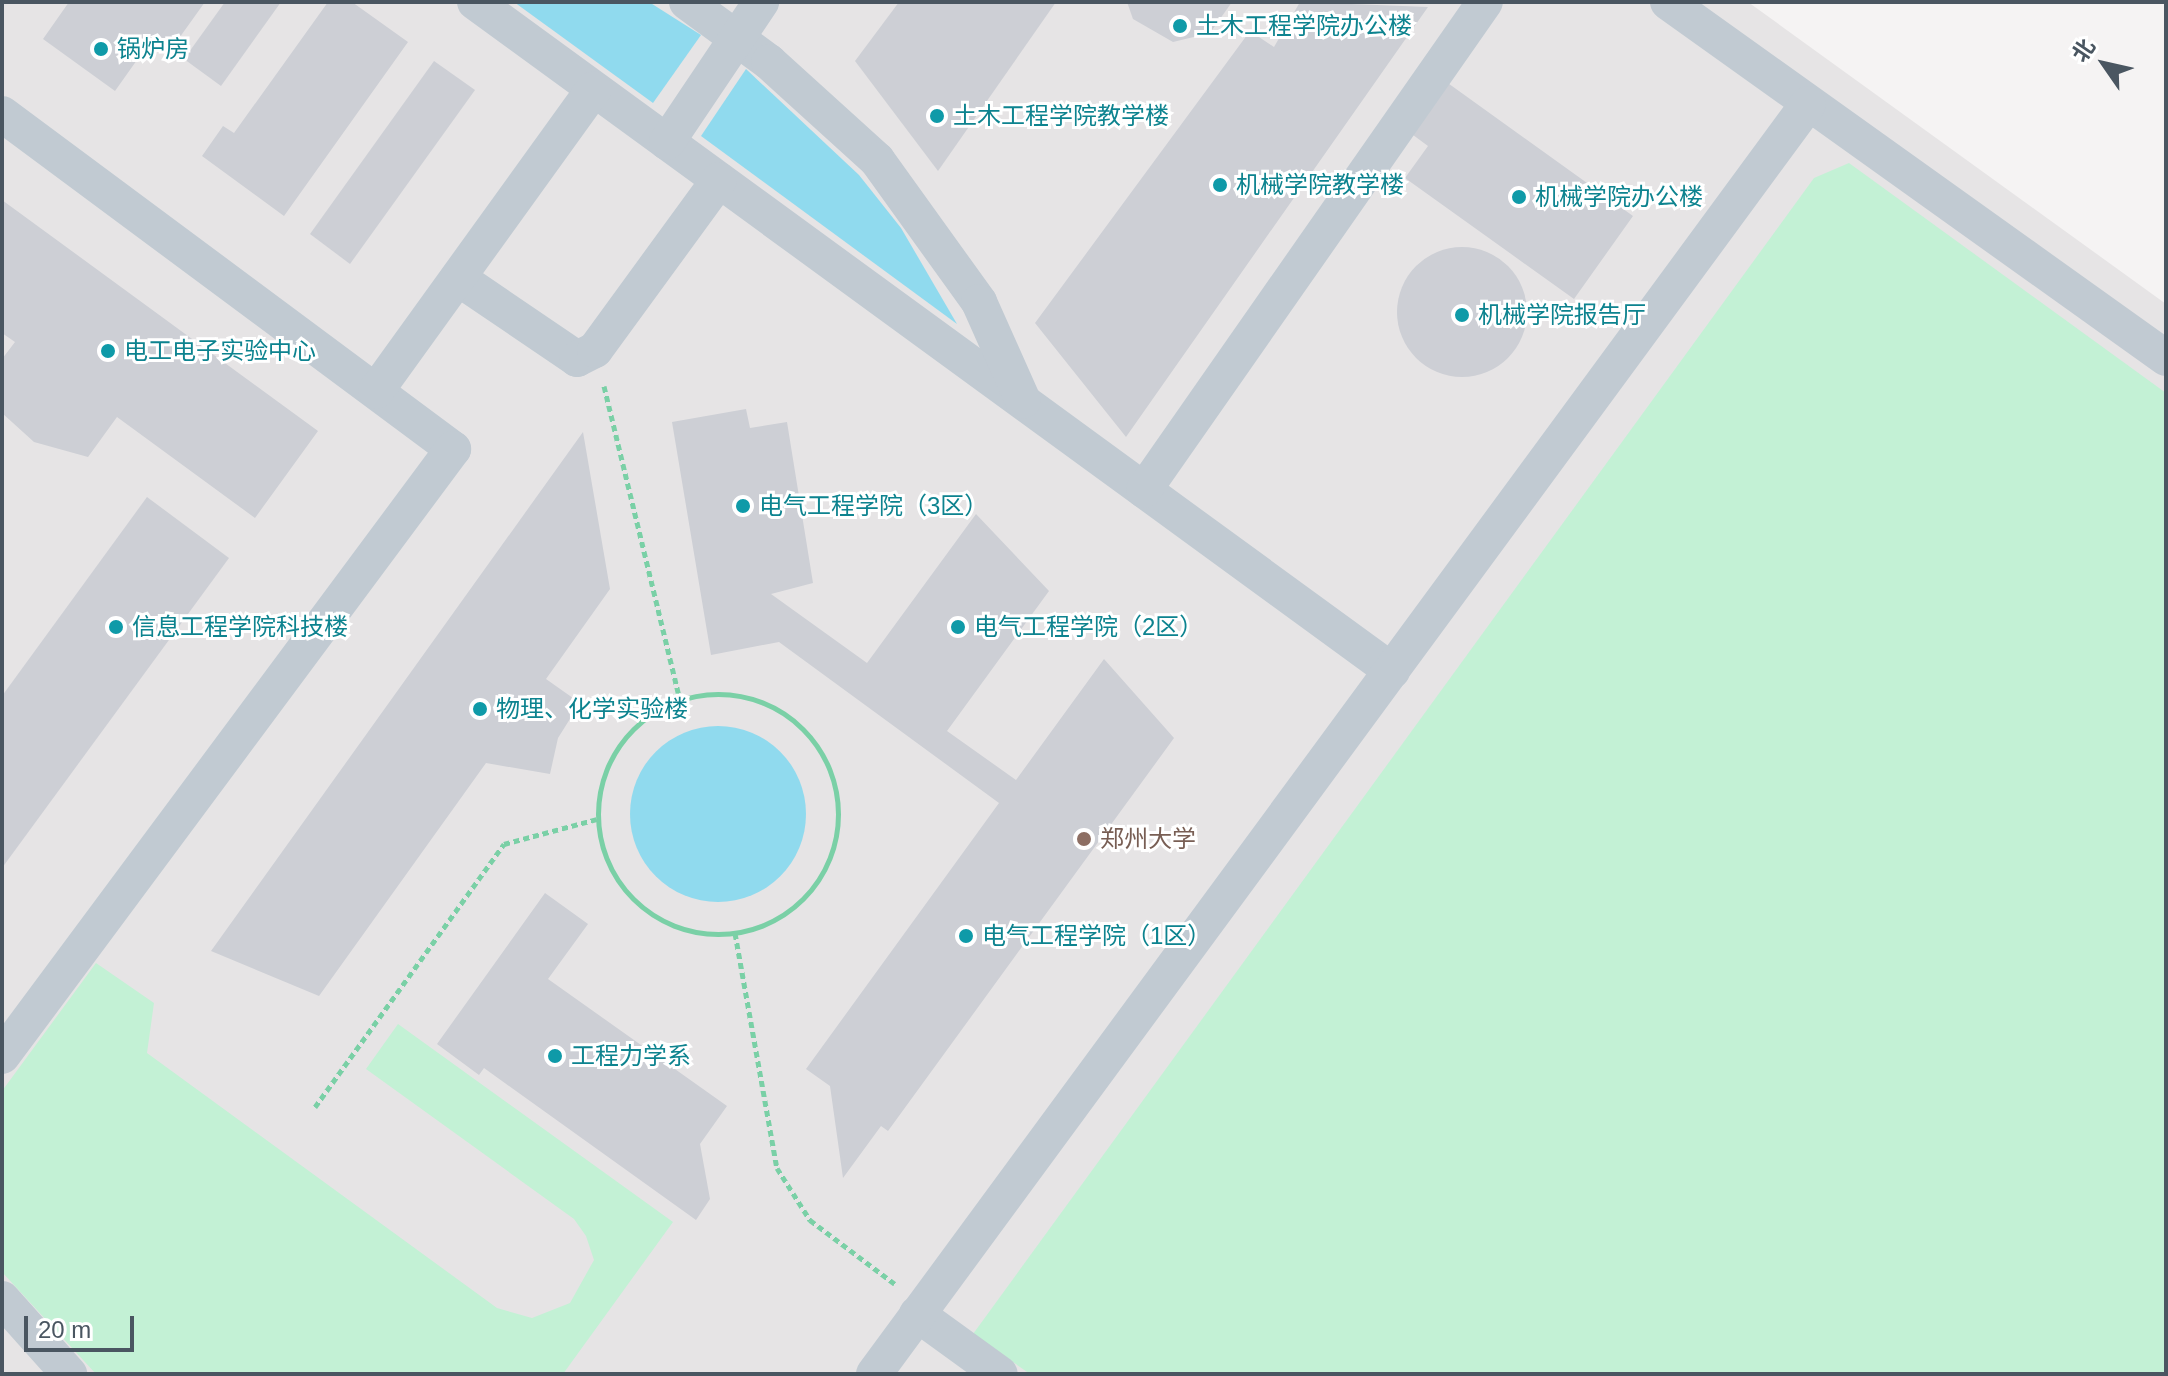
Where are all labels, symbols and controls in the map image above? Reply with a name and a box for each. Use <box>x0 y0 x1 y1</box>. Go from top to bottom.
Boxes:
place label: 土木工程学院办公楼 <box>1196 12 1412 40</box>
marker: 土木工程学院办公楼 <box>1171 17 1189 35</box>
north arrow <box>2064 24 2144 104</box>
text: 北 <box>2067 34 2100 66</box>
place label: 锅炉房 <box>117 35 189 63</box>
marker: 锅炉房 <box>92 40 110 58</box>
place label: 土木工程学院教学楼 <box>953 102 1169 130</box>
marker: 土木工程学院教学楼 <box>928 107 946 125</box>
place label: 机械学院教学楼 <box>1236 171 1404 199</box>
marker: 机械学院教学楼 <box>1211 176 1229 194</box>
place label: 机械学院办公楼 <box>1535 183 1703 211</box>
marker: 机械学院办公楼 <box>1510 188 1528 206</box>
place label: 机械学院报告厅 <box>1478 301 1646 329</box>
marker: 机械学院报告厅 <box>1453 306 1471 324</box>
place label: 电工电子实验中心 <box>124 337 316 365</box>
marker: 电工电子实验中心 <box>99 342 117 360</box>
place label: 电气工程学院（3区） <box>759 492 988 520</box>
marker: 电气工程学院（3区） <box>734 497 752 515</box>
place label: 信息工程学院科技楼 <box>132 613 348 641</box>
place label: 电气工程学院（2区） <box>974 613 1203 641</box>
marker: 信息工程学院科技楼 <box>107 618 125 636</box>
marker: 电气工程学院（2区） <box>949 618 967 636</box>
place label: 物理、化学实验楼 <box>496 695 688 723</box>
marker: 物理、化学实验楼 <box>471 700 489 718</box>
place label: 郑州大学 <box>1100 825 1196 853</box>
marker: 郑州大学 <box>1075 830 1093 848</box>
place label: 电气工程学院（1区） <box>982 922 1211 950</box>
marker: 电气工程学院（1区） <box>957 927 975 945</box>
place label: 工程力学系 <box>571 1042 691 1070</box>
marker: 工程力学系 <box>546 1047 564 1065</box>
scale bar <box>28 1300 138 1350</box>
text: 20 m <box>38 1316 91 1343</box>

